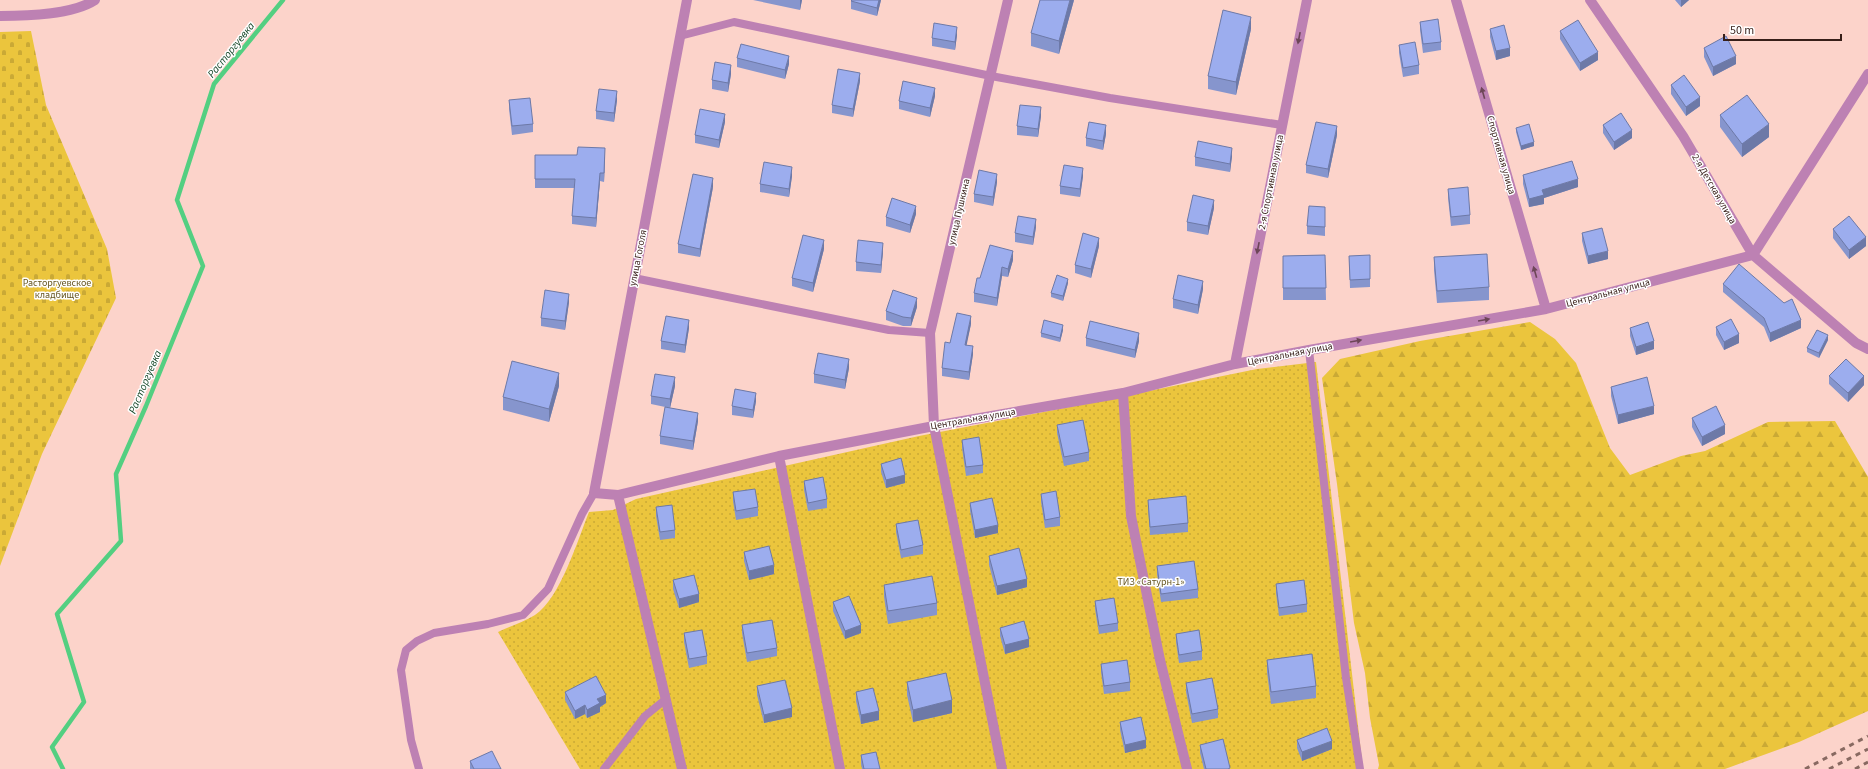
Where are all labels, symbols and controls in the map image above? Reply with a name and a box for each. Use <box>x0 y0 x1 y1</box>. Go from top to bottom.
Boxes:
scale bar <box>1724 16 1841 42</box>
water label: Расторгуевка <box>204 19 258 81</box>
text: 50 m <box>1730 22 1754 39</box>
one-way arrow <box>1296 32 1302 44</box>
one-way arrow <box>1480 87 1486 99</box>
street label: Спортивная улица <box>1483 114 1519 196</box>
street label: 2-я Спортивная улица <box>1255 133 1287 231</box>
street label: 2-я Детская улица <box>1688 151 1740 227</box>
street label: улица Пушкина <box>945 177 973 247</box>
street label: улица Гоголя <box>626 229 650 287</box>
one-way arrow <box>1255 242 1261 254</box>
one-way arrow <box>1532 266 1538 278</box>
street label: Центральная улица <box>1564 275 1652 311</box>
park label: Расторгуевское кладбище <box>23 276 91 302</box>
one-way arrow <box>1478 317 1490 323</box>
one-way arrow <box>1350 338 1362 344</box>
street label: Центральная улица <box>1246 339 1334 369</box>
water label: Расторгуевка <box>125 348 165 416</box>
street label: Центральная улица <box>929 405 1017 433</box>
park label: ТИЗ «Сатурн-1» <box>1117 575 1185 589</box>

